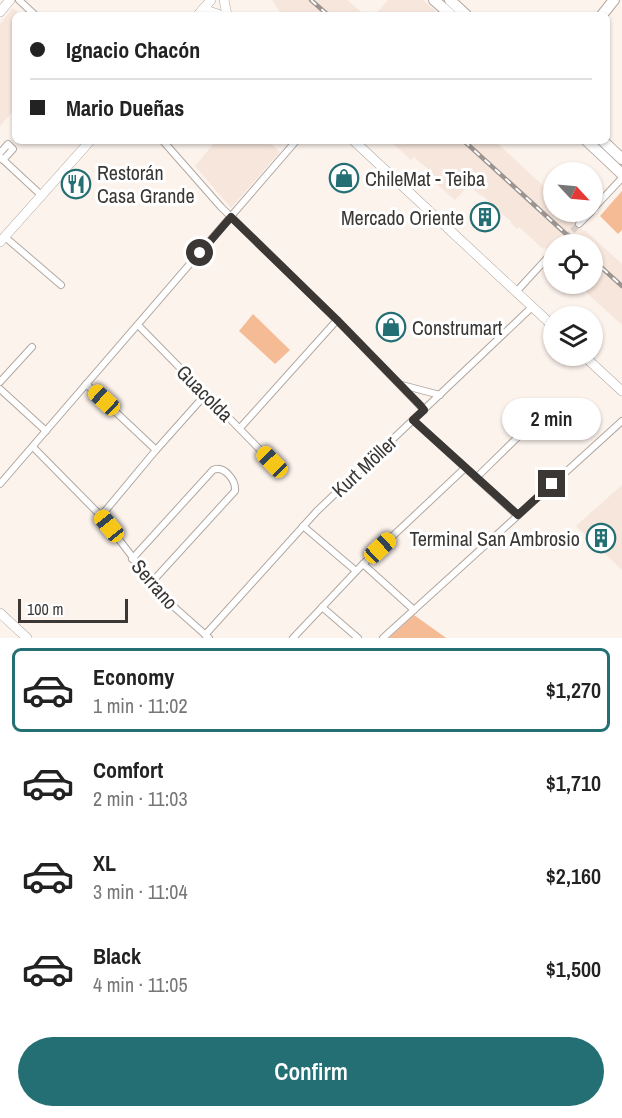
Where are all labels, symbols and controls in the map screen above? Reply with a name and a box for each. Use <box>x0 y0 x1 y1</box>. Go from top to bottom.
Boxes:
text: Ignacio Chacón <box>66 35 200 65</box>
text: Mario Dueñas <box>66 93 184 123</box>
place label: Restorán Casa Grande <box>97 159 195 209</box>
shop icon: ChileMat - Teiba <box>328 162 360 194</box>
north arrow <box>543 162 603 222</box>
map controls <box>543 162 603 366</box>
place label: ChileMat - Teiba <box>365 165 485 192</box>
restaurant icon: Restorán Casa Grande <box>60 168 92 200</box>
building icon: Mercado Oriente <box>469 201 501 233</box>
place label: Mercado Oriente <box>341 204 464 231</box>
button: locate <box>543 234 603 294</box>
route start <box>186 239 213 266</box>
button: layers <box>543 306 603 366</box>
shop icon: Construmart <box>375 311 407 343</box>
place label: Construmart <box>412 314 503 341</box>
street label: Guacolda <box>171 359 239 427</box>
car <box>85 381 123 419</box>
callout: 2 min <box>502 397 602 439</box>
text: 2 min <box>530 405 573 432</box>
street label: Kurt Möller <box>326 429 403 503</box>
car <box>253 443 291 481</box>
route end <box>538 470 565 497</box>
car <box>91 506 127 546</box>
building icon: Terminal San Ambrosio <box>585 522 617 554</box>
place label: Terminal San Ambrosio <box>410 525 580 552</box>
car <box>361 529 399 567</box>
street label: Serrano <box>126 553 184 615</box>
scale bar <box>18 596 128 624</box>
text: 100 m <box>27 598 63 620</box>
text: Economy <box>93 662 174 692</box>
icon: car <box>21 663 75 717</box>
text: $1,270 <box>546 675 601 705</box>
text: 1 min · 11:02 <box>93 692 188 719</box>
text: Comfort <box>93 755 163 785</box>
icon: car <box>21 756 75 810</box>
text: $1,710 <box>546 768 601 798</box>
text: 2 min · 11:03 <box>93 785 188 812</box>
text: XL <box>93 848 116 878</box>
icon: car <box>21 849 75 903</box>
text: $2,160 <box>546 861 601 891</box>
text: 3 min · 11:04 <box>93 878 188 905</box>
text: Black <box>93 941 141 971</box>
icon: car <box>21 942 75 996</box>
text: $1,500 <box>546 954 601 984</box>
text: 4 min · 11:05 <box>93 971 188 998</box>
button: Confirm <box>18 1037 604 1106</box>

